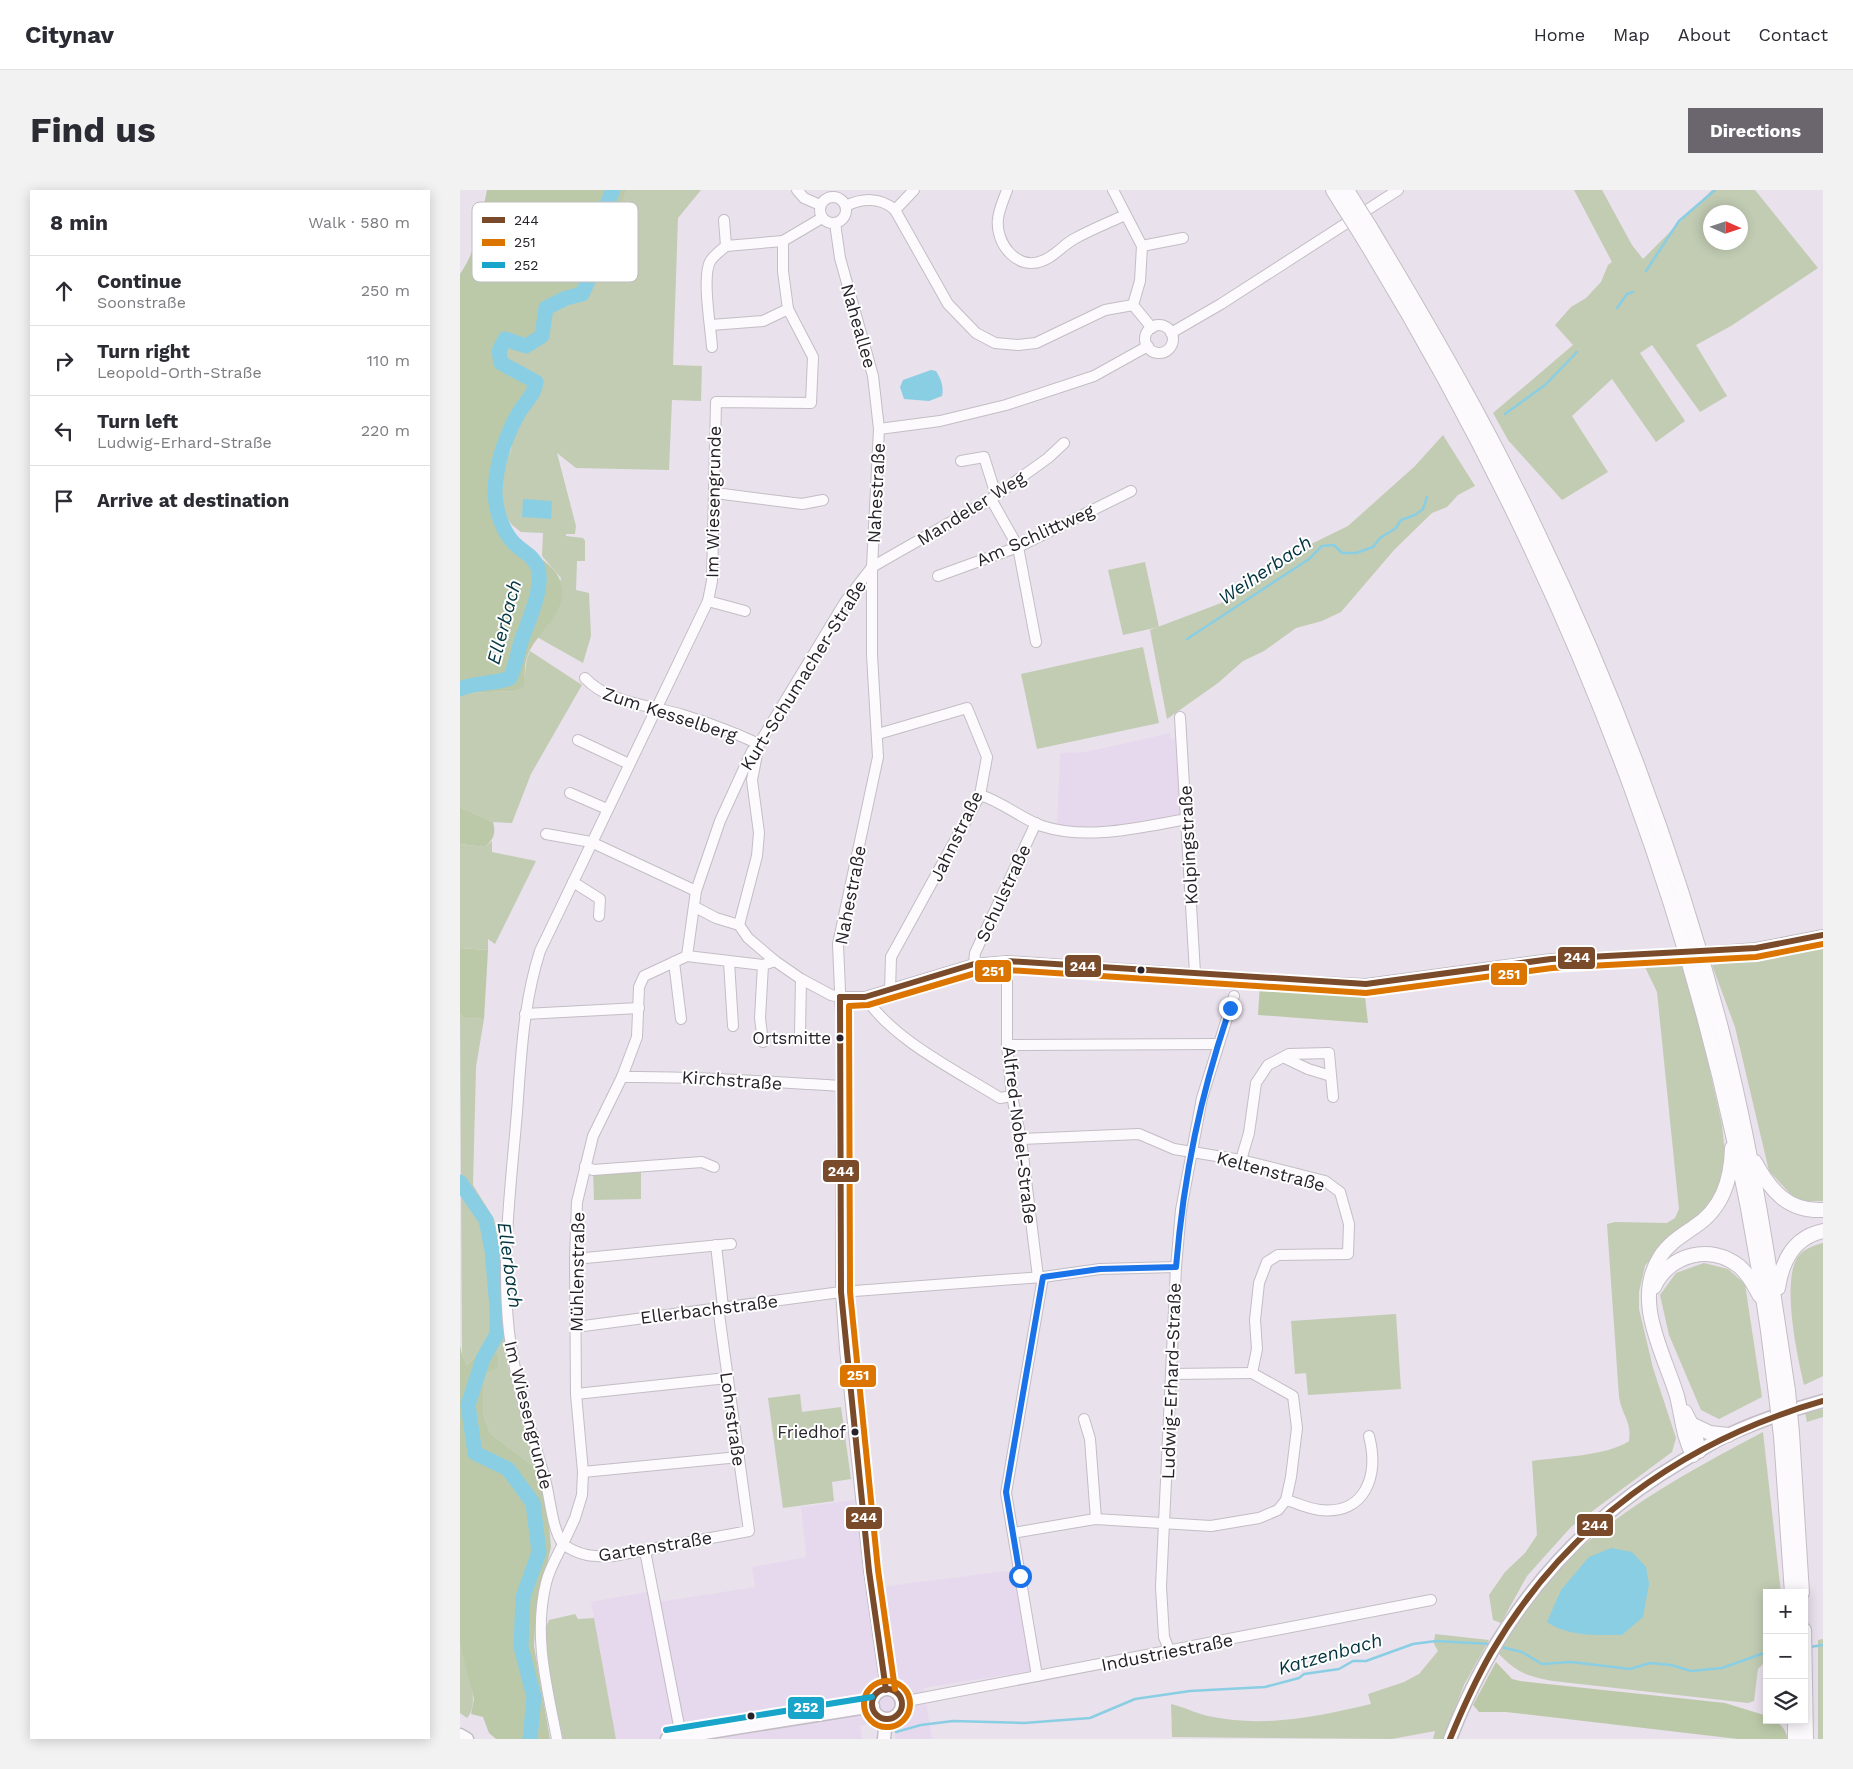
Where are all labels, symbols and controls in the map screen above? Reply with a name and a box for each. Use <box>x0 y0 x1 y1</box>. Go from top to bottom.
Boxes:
text: Citynav <box>25 21 114 49</box>
text: Home <box>1534 24 1585 45</box>
text: Map <box>1613 24 1650 45</box>
text: About <box>1678 24 1730 45</box>
text: Contact <box>1758 24 1828 45</box>
button: Directions <box>1688 108 1823 153</box>
text: Find us <box>30 109 156 151</box>
legend <box>472 202 638 282</box>
north arrow <box>1703 205 1748 250</box>
text: 8 min <box>50 210 108 235</box>
text: 244 <box>514 212 539 228</box>
text: Walk · 580 m <box>308 213 410 232</box>
text: 251 <box>514 234 536 250</box>
text: 252 <box>514 257 538 273</box>
text: Continue <box>97 270 181 293</box>
icon: ahead <box>50 277 78 305</box>
text: 250 m <box>361 281 410 300</box>
street label: Naheallee <box>837 281 881 371</box>
text: Soonstraße <box>97 293 186 312</box>
text: Turn right <box>97 340 190 363</box>
icon: right <box>50 347 78 375</box>
text: 110 m <box>367 351 410 370</box>
text: Leopold-Orth-Straße <box>97 363 262 382</box>
text: Turn left <box>97 410 178 433</box>
icon: left <box>50 417 78 445</box>
text: 220 m <box>361 421 410 440</box>
street label: Im Wiesengrunde <box>701 426 725 578</box>
text: Ludwig-Erhard-Straße <box>97 433 272 452</box>
street label: Nahestraße <box>863 442 889 544</box>
street label: Mandeler Weg <box>913 466 1029 550</box>
icon: arrive <box>50 487 78 515</box>
text: Arrive at destination <box>97 489 289 512</box>
street label: Am Schlittweg <box>973 499 1098 570</box>
water label: Weiherbach <box>1214 530 1316 610</box>
street label: Kurt-Schumacher-Straße <box>736 576 870 774</box>
water label: Ellerbach <box>482 577 526 667</box>
street label: Zum Kesselberg <box>600 682 740 746</box>
street label: Kolpingstraße <box>1174 785 1202 905</box>
street label: Jahnstraße <box>925 787 987 885</box>
street label: Schulstraße <box>971 841 1035 945</box>
street label: Nahestraße <box>830 844 870 946</box>
line badge: 244 <box>1557 946 1596 970</box>
text: 244 <box>1564 949 1590 965</box>
line badge: 244 <box>1064 954 1102 978</box>
text: 244 <box>1070 958 1096 974</box>
line badge: 251 <box>974 959 1012 983</box>
line badge: 251 <box>1490 962 1528 986</box>
text: 251 <box>982 963 1004 979</box>
unlabelled marker <box>1136 965 1146 975</box>
text: 251 <box>1498 966 1520 982</box>
route end <box>1219 997 1242 1020</box>
place label: Ortsmitte <box>752 1028 831 1048</box>
marker: Ortsmitte <box>835 1033 845 1043</box>
street label: Alfred-Nobel-Straße <box>999 1045 1041 1225</box>
street label: Kirchstraße <box>681 1066 783 1094</box>
street label: Keltenstraße <box>1214 1146 1328 1196</box>
line badge: 244 <box>822 1159 860 1183</box>
text: 244 <box>828 1163 854 1179</box>
street label: Mühlenstraße <box>565 1212 589 1332</box>
water label: Ellerbach <box>493 1221 527 1309</box>
street label: Ludwig-Erhard-Straße <box>1157 1282 1185 1480</box>
street label: Ellerbachstraße <box>639 1290 779 1328</box>
street label: Im Wiesengrunde <box>500 1339 558 1491</box>
line badge: 251 <box>839 1364 877 1388</box>
text: 251 <box>847 1367 869 1383</box>
street label: Lohrstraße <box>716 1370 750 1468</box>
place label: Friedhof <box>777 1422 846 1442</box>
marker: Friedhof <box>850 1427 860 1437</box>
line badge: 244 <box>845 1506 883 1530</box>
text: 244 <box>851 1509 877 1525</box>
line badge: 244 <box>1576 1513 1614 1537</box>
text: 244 <box>1582 1517 1608 1533</box>
street label: Gartenstraße <box>597 1527 713 1565</box>
route start <box>1009 1565 1032 1588</box>
map controls <box>1763 1589 1808 1724</box>
button: + <box>1763 1589 1808 1634</box>
water label: Katzenbach <box>1275 1628 1385 1680</box>
street label: Industriestraße <box>1099 1629 1235 1675</box>
button: − <box>1763 1634 1808 1679</box>
button: layers <box>1763 1679 1808 1724</box>
line badge: 252 <box>787 1696 825 1720</box>
text: 252 <box>794 1699 818 1715</box>
unlabelled marker <box>746 1711 756 1721</box>

